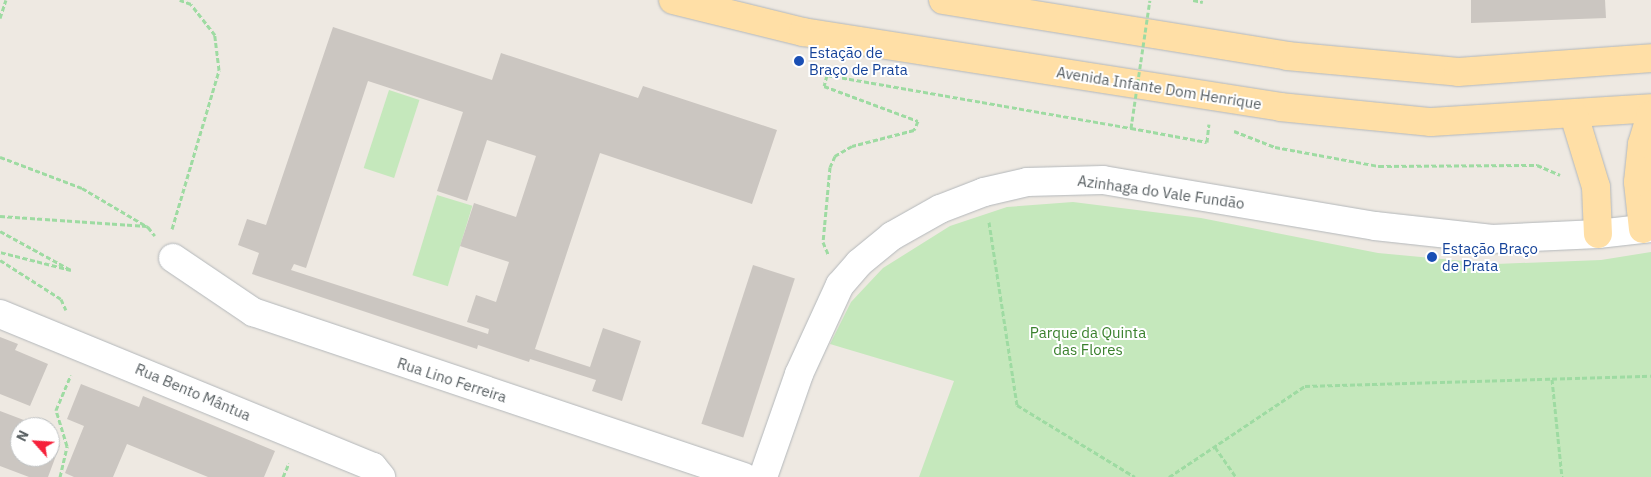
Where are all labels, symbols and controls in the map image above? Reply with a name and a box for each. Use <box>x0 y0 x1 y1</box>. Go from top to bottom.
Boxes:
place label: Estação de Braço de Prata <box>809 43 908 78</box>
marker: Estação de Braço de Prata <box>793 55 805 67</box>
street label: Avenida Infante Dom Henrique <box>1055 63 1263 113</box>
street label: Azinhaga do Vale Fundão <box>1076 171 1246 213</box>
place label: Estação Braço de Prata <box>1442 239 1538 274</box>
marker: Estação Braço de Prata <box>1426 251 1438 263</box>
park label: Parque da Quinta das Flores <box>1030 323 1146 358</box>
street label: Rua Lino Ferreira <box>395 354 509 406</box>
street label: Rua Bento Mântua <box>132 360 254 424</box>
north arrow <box>10 417 60 467</box>
text: N <box>12 427 33 444</box>

